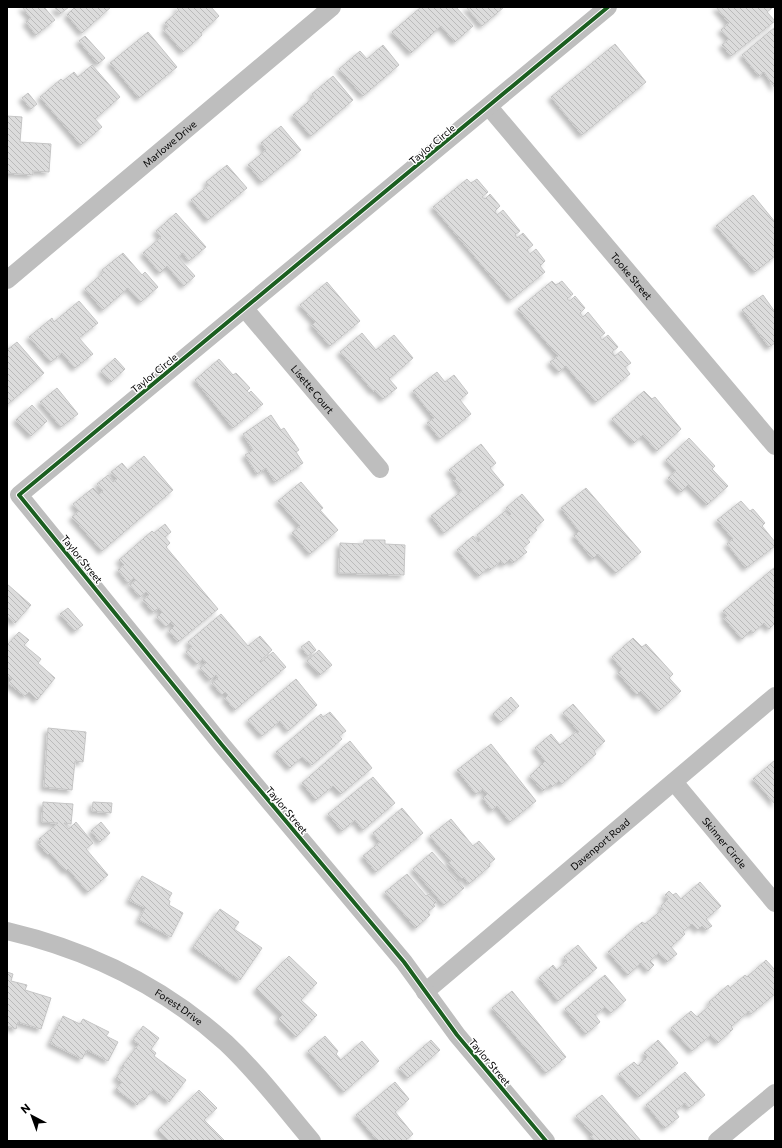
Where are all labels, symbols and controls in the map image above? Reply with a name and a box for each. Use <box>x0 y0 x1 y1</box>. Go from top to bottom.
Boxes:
street label: Marlowe Drive <box>140 118 199 170</box>
street label: Taylor Circle <box>407 121 457 167</box>
street label: Tooke Street <box>608 250 655 302</box>
street label: Taylor Circle <box>128 351 180 395</box>
street label: Lisette Court <box>289 362 337 416</box>
street label: Taylor Street <box>59 532 105 586</box>
street label: Taylor Street <box>264 784 310 836</box>
street label: Skinner Circle <box>700 815 749 871</box>
street label: Davenport Road <box>568 816 632 873</box>
street label: Forest Drive <box>153 986 205 1027</box>
street label: Taylor Street <box>467 1036 513 1088</box>
north arrow <box>12 1096 52 1136</box>
text: N <box>18 1100 32 1116</box>

